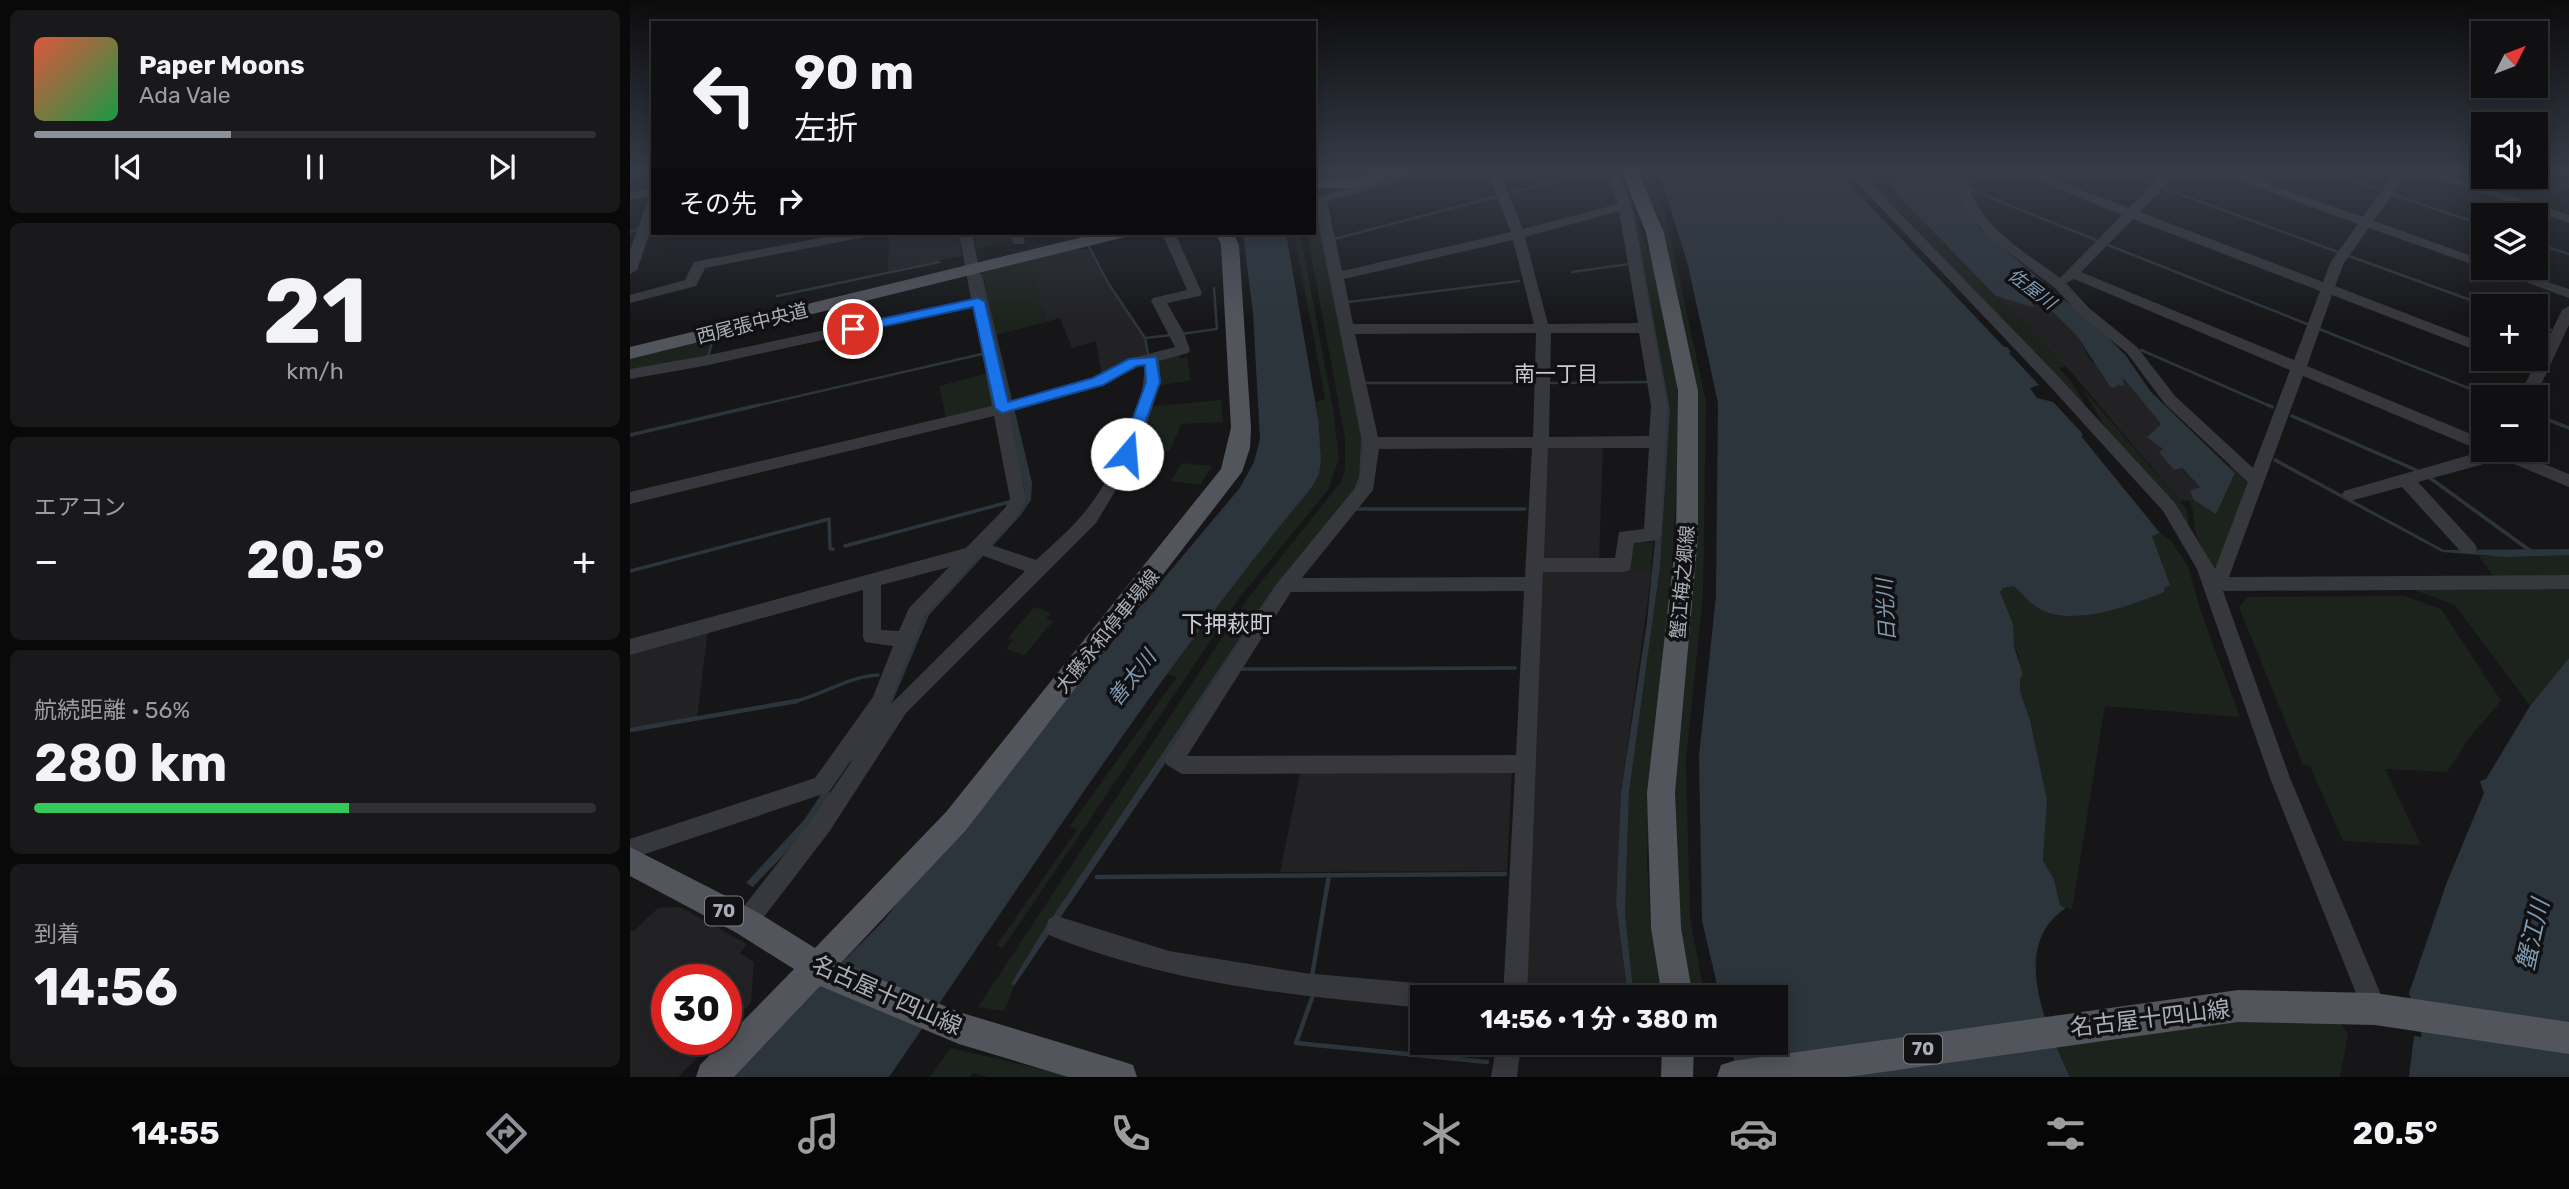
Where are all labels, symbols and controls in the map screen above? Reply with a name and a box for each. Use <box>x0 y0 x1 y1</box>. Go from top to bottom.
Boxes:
north arrow <box>2471 21 2548 98</box>
map controls <box>2471 21 2548 462</box>
text: 90 m <box>794 43 914 101</box>
icon: left <box>679 49 770 140</box>
text: Paper Moons <box>139 50 305 81</box>
text: Ada Vale <box>139 81 231 109</box>
text: 左折 <box>794 109 858 147</box>
button: sound <box>2471 112 2548 189</box>
icon: previous <box>109 148 147 186</box>
icon: pause <box>296 148 334 186</box>
icon: next <box>483 148 521 186</box>
icon: right <box>771 182 809 220</box>
text: その先 <box>679 189 757 220</box>
button: layers <box>2471 203 2548 280</box>
text: 21 <box>263 257 367 365</box>
water label: 佐屋川 <box>2004 264 2062 315</box>
button: + <box>2471 294 2548 371</box>
street label: 西尾張中央道 <box>694 299 810 348</box>
pin <box>823 299 883 359</box>
icon: arrive <box>834 310 872 348</box>
text: km/h <box>286 357 344 385</box>
district label: 南一丁目 <box>1514 361 1598 386</box>
button: − <box>2471 385 2548 462</box>
position arrow <box>1090 417 1164 491</box>
text: エアコン <box>34 493 126 521</box>
street label: 蟹江梅之郷線 <box>1666 524 1699 640</box>
text: 20.5° <box>246 529 385 591</box>
text: − <box>34 538 59 584</box>
text: + <box>572 538 596 584</box>
street label: 大藤永和停車場線 <box>1051 565 1164 698</box>
water label: 日光川 <box>1871 576 1900 642</box>
district label: 下押萩町 <box>1181 610 1273 638</box>
water label: 善太川 <box>1102 644 1162 710</box>
text: 航続距離 · 56% <box>34 696 190 724</box>
text: 280 km <box>34 732 228 794</box>
water label: 蟹江川 <box>2511 894 2555 973</box>
road number: 70 <box>705 896 743 926</box>
text: 到着 <box>34 920 80 948</box>
street label: 名古屋十四山線 <box>808 949 966 1041</box>
text: 14:56 <box>34 956 178 1018</box>
speed limit sign: 30 <box>651 964 742 1055</box>
street label: 名古屋十四山線 <box>2068 994 2232 1042</box>
text: 14:56 · 1 分 · 380 m <box>1480 1004 1718 1035</box>
road number: 70 <box>1904 1034 1942 1064</box>
icon: directions <box>482 1109 531 1158</box>
icon: music <box>794 1109 843 1158</box>
icon: phone <box>1106 1109 1155 1158</box>
icon: climate <box>1417 1109 1466 1158</box>
icon: car <box>1729 1109 1778 1158</box>
icon: filters <box>2041 1109 2090 1158</box>
text: 14:55 <box>131 1114 220 1152</box>
text: 20.5° <box>2352 1114 2438 1152</box>

